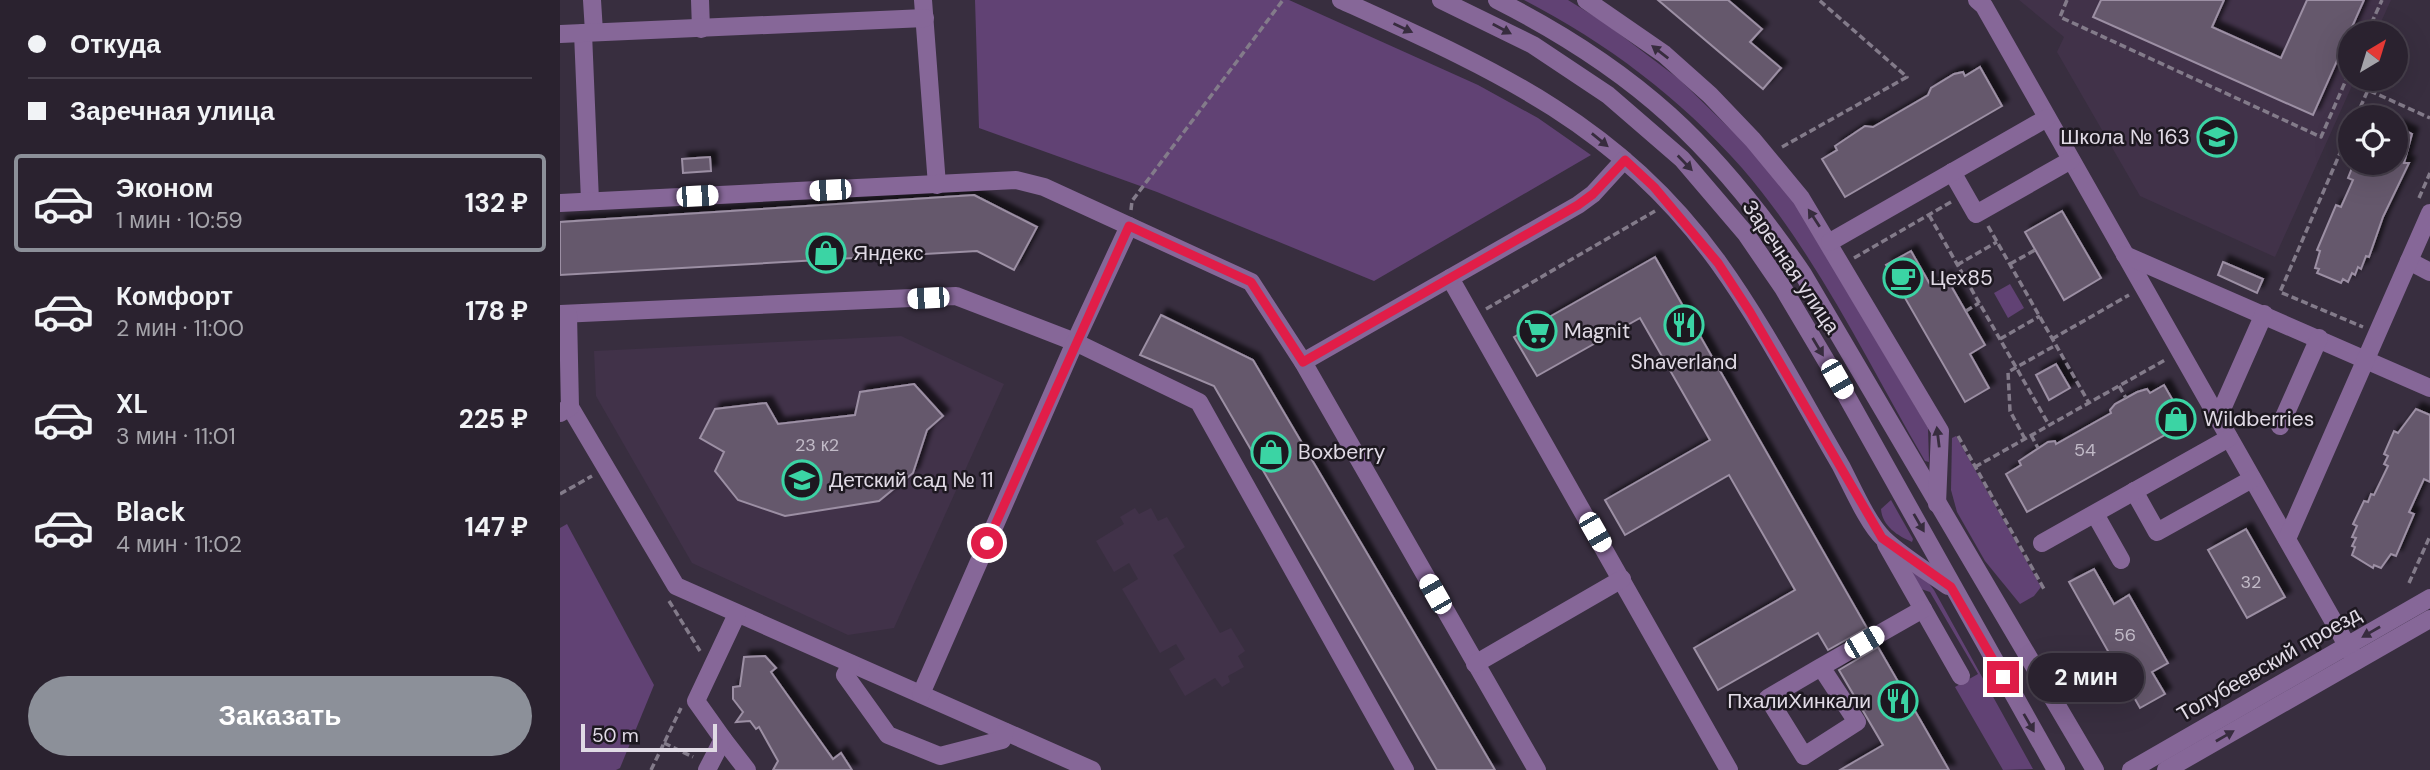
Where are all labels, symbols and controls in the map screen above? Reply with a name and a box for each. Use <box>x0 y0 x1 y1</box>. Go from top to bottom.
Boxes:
north arrow <box>2338 21 2408 91</box>
map controls <box>2338 21 2408 175</box>
one-way arrow <box>1393 22 1413 34</box>
one-way arrow <box>1493 23 1513 35</box>
text: Откуда <box>70 27 161 61</box>
one-way arrow <box>1652 45 1670 60</box>
text: Заречная улица <box>70 94 274 128</box>
button: locate <box>2338 105 2408 175</box>
school or university icon: Школа № 163 <box>2196 116 2238 158</box>
place label: Школа № 163 <box>2060 123 2190 151</box>
one-way arrow <box>1591 133 1609 148</box>
one-way arrow <box>1677 154 1693 172</box>
text: Эконом <box>116 171 214 205</box>
icon: car <box>32 172 95 235</box>
car <box>809 178 852 202</box>
car <box>676 184 719 208</box>
text: 132 ₽ <box>465 186 528 220</box>
street label: Заречная улица <box>1736 195 1846 340</box>
text: 1 мин · 10:59 <box>116 205 243 235</box>
one-way arrow <box>1808 209 1821 228</box>
shop icon: Яндекс <box>805 232 847 274</box>
place label: Яндекс <box>853 239 924 267</box>
cafe icon: Цех85 <box>1882 257 1924 299</box>
place label: Цех85 <box>1930 264 1993 292</box>
text: Комфорт <box>116 279 233 313</box>
icon: car <box>32 280 95 343</box>
car <box>907 286 950 310</box>
text: 178 ₽ <box>465 294 528 328</box>
restaurant icon: Shaverland <box>1663 304 1705 346</box>
supermarket icon: Magnit <box>1516 310 1558 352</box>
text: 2 мин · 11:00 <box>116 313 244 343</box>
place label: Magnit <box>1564 317 1630 345</box>
one-way arrow <box>1812 337 1824 357</box>
place label: Shaverland <box>1631 348 1737 376</box>
car <box>1818 356 1857 402</box>
text: XL <box>116 387 148 421</box>
icon: car <box>32 388 95 451</box>
shop icon: Wildberries <box>2155 398 2197 440</box>
text: 225 ₽ <box>459 402 528 436</box>
place label: Wildberries <box>2203 405 2314 433</box>
text: 3 мин · 11:01 <box>116 421 236 451</box>
one-way arrow <box>1932 425 1943 447</box>
shop icon: Boxberry <box>1250 431 1292 473</box>
house number: 23 к2 <box>795 433 839 457</box>
place label: Boxberry <box>1298 438 1386 466</box>
house number: 54 <box>2074 438 2096 462</box>
school or university icon: Детский сад № 11 <box>781 459 823 501</box>
place label: Детский сад № 11 <box>829 466 994 494</box>
text: Black <box>116 495 186 529</box>
icon: car <box>32 496 95 559</box>
car <box>1576 509 1615 555</box>
text: 147 ₽ <box>465 510 528 544</box>
one-way arrow <box>1913 514 1925 533</box>
route start <box>971 527 1003 559</box>
text: 4 мин · 11:02 <box>116 529 242 559</box>
house number: 32 <box>2240 570 2262 594</box>
car <box>1416 571 1455 617</box>
street label: Толубеевский проезд <box>2172 600 2366 728</box>
car <box>1841 622 1888 662</box>
house number: 56 <box>2114 623 2136 647</box>
one-way arrow <box>2361 626 2380 638</box>
callout: 2 мин <box>2028 652 2143 702</box>
route end <box>1987 661 2019 693</box>
text: 2 мин <box>2054 662 2118 692</box>
button: Заказать <box>28 676 532 756</box>
restaurant icon: ПхалиХинкали <box>1877 680 1919 722</box>
place label: ПхалиХинкали <box>1727 687 1871 715</box>
one-way arrow <box>2023 714 2035 733</box>
scale bar <box>581 721 718 753</box>
text: 50 m <box>592 723 639 748</box>
one-way arrow <box>2216 730 2235 742</box>

